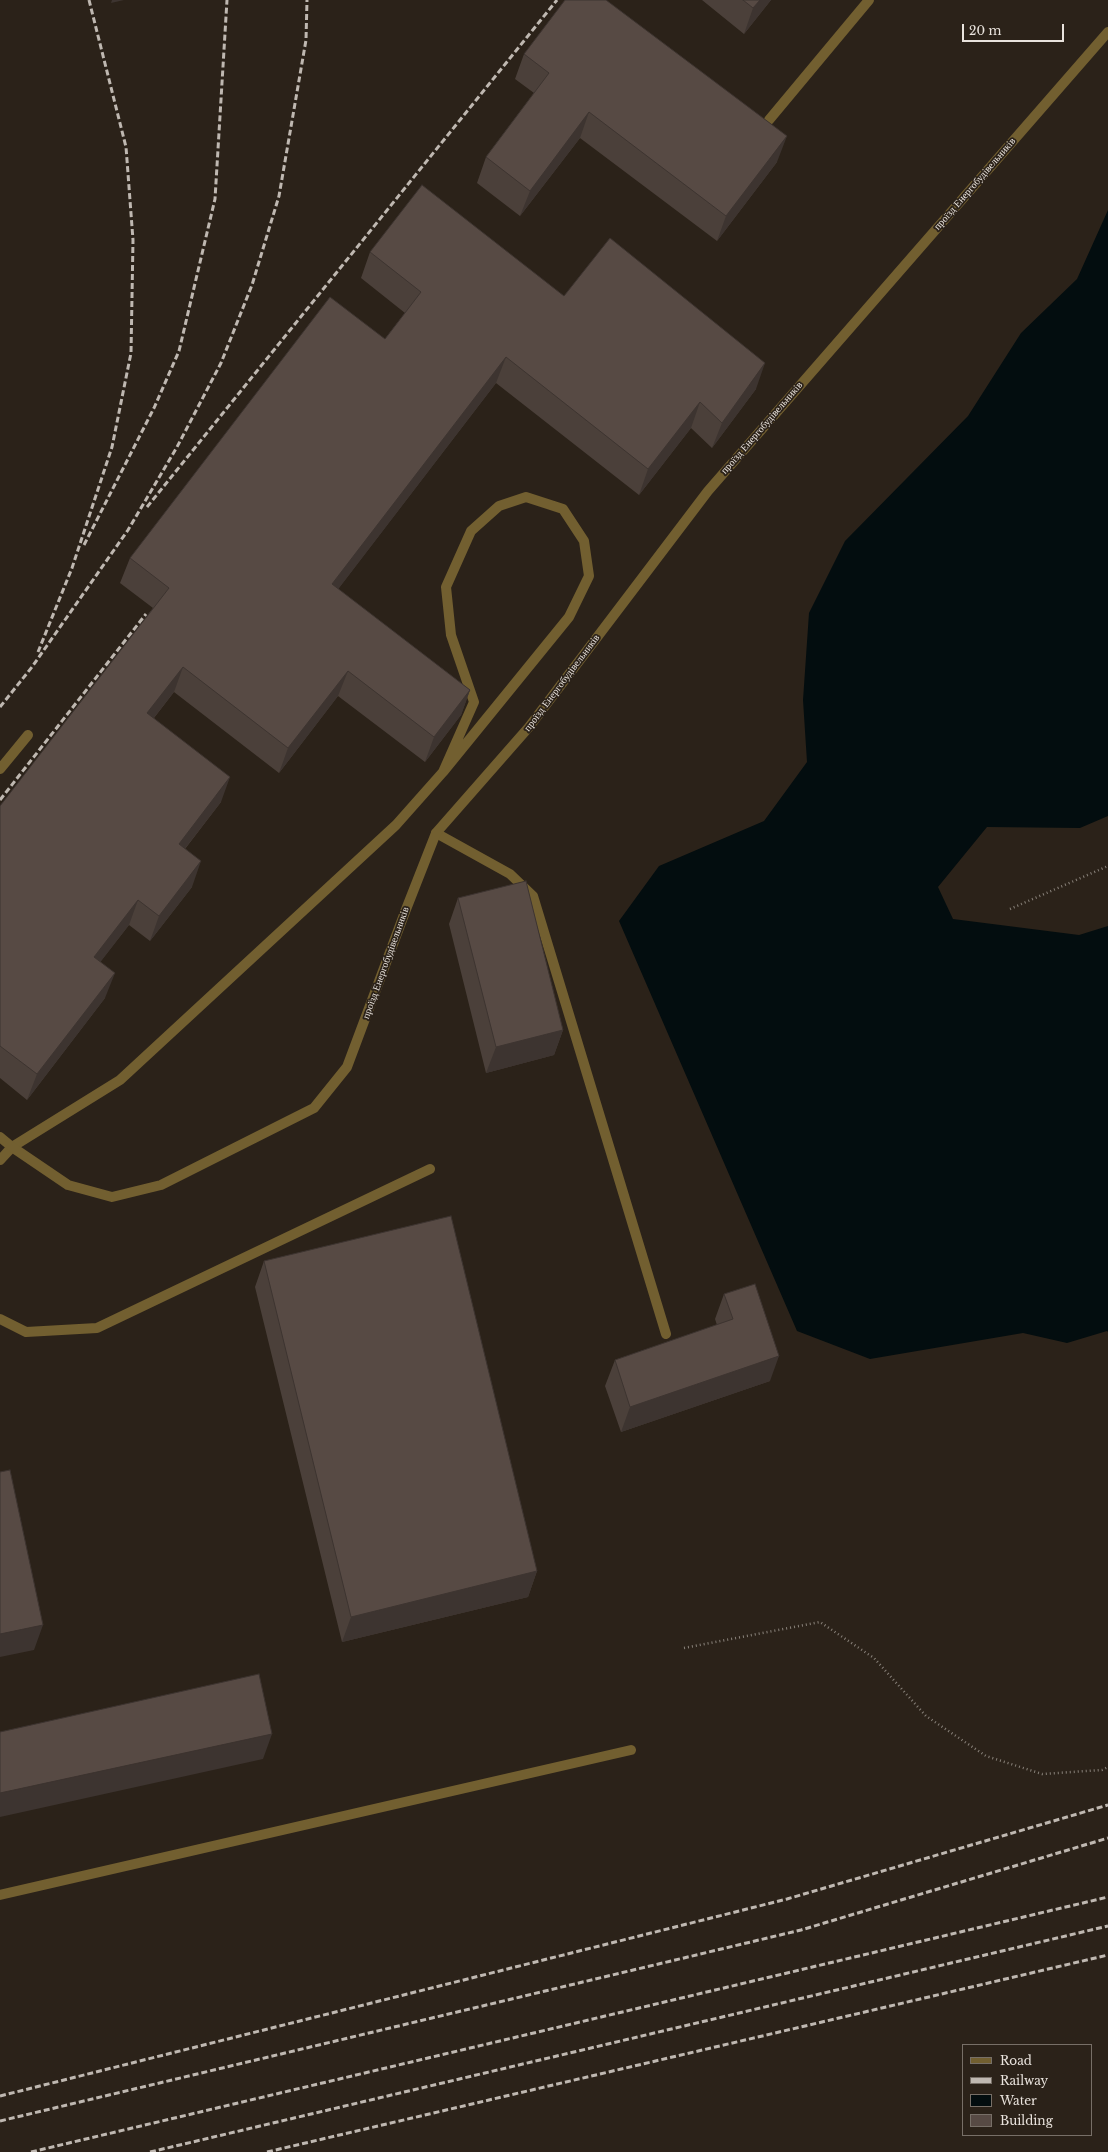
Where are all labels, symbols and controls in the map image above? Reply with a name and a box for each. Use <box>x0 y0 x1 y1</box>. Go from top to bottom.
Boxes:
scale bar <box>964 16 1066 42</box>
text: 20 m <box>969 23 1001 38</box>
street label: проїзд Енергобудівельників <box>932 135 1018 233</box>
street label: проїзд Енергобудівельників <box>719 379 805 477</box>
street label: проїзд Енергобудівельників <box>522 632 602 734</box>
street label: проїзд Енергобудівельників <box>360 905 412 1021</box>
legend <box>962 2044 1092 2136</box>
text: Road <box>1000 2053 1032 2068</box>
text: Railway <box>1000 2073 1048 2088</box>
text: Water <box>1000 2093 1037 2108</box>
text: Building <box>1000 2113 1053 2128</box>

